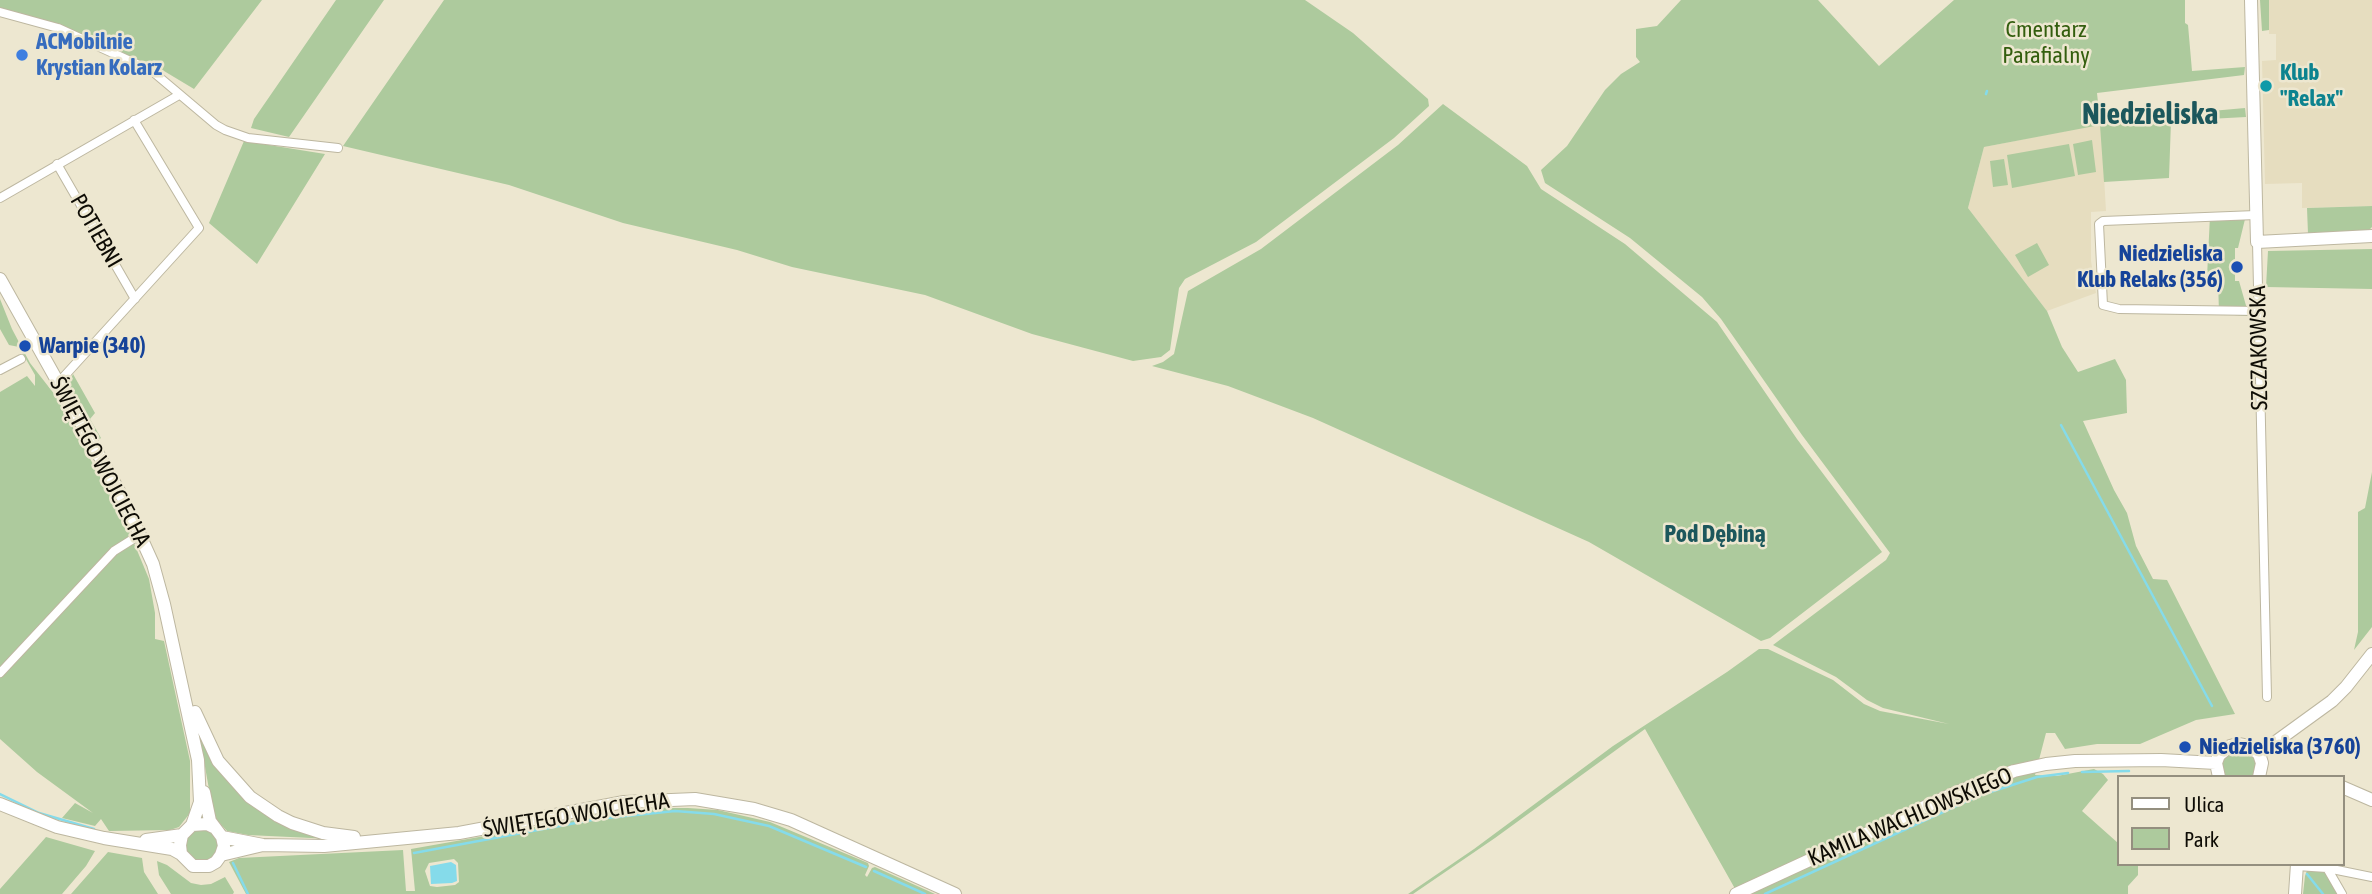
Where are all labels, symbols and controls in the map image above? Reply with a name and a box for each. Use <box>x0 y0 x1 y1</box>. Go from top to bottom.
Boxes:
park label: Cmentarz Parafialny <box>2002 16 2090 70</box>
place label: ACMobilnie Krystian Kolarz <box>36 28 162 82</box>
marker: ACMobilnie Krystian Kolarz <box>14 47 30 63</box>
place label: Klub "Relax" <box>2280 59 2343 113</box>
marker: Klub "Relax" <box>2258 78 2274 94</box>
district label: Niedzieliska <box>2082 97 2218 133</box>
street label: POTIEBNI <box>64 189 128 273</box>
place label: Niedzieliska Klub Relaks (356) <box>2077 240 2223 294</box>
marker: Niedzieliska Klub Relaks (356) <box>2229 259 2245 275</box>
street label: SZCZAKOWSKA <box>2244 285 2274 411</box>
place label: Warpie (340) <box>39 332 146 360</box>
marker: Warpie (340) <box>17 338 33 354</box>
street label: ŚWIĘTEGO WOJCIECHA <box>44 372 156 552</box>
district label: Pod Dębiną <box>1664 520 1766 548</box>
place label: Niedzieliska (3760) <box>2199 733 2361 761</box>
marker: Niedzieliska (3760) <box>2177 739 2193 755</box>
street label: KAMILA WACHLOWSKIEGO <box>1804 762 2016 872</box>
legend <box>2116 775 2344 866</box>
street label: ŚWIĘTEGO WOJCIECHA <box>481 787 671 843</box>
text: Ulica <box>2184 792 2224 816</box>
text: Park <box>2184 827 2219 851</box>

